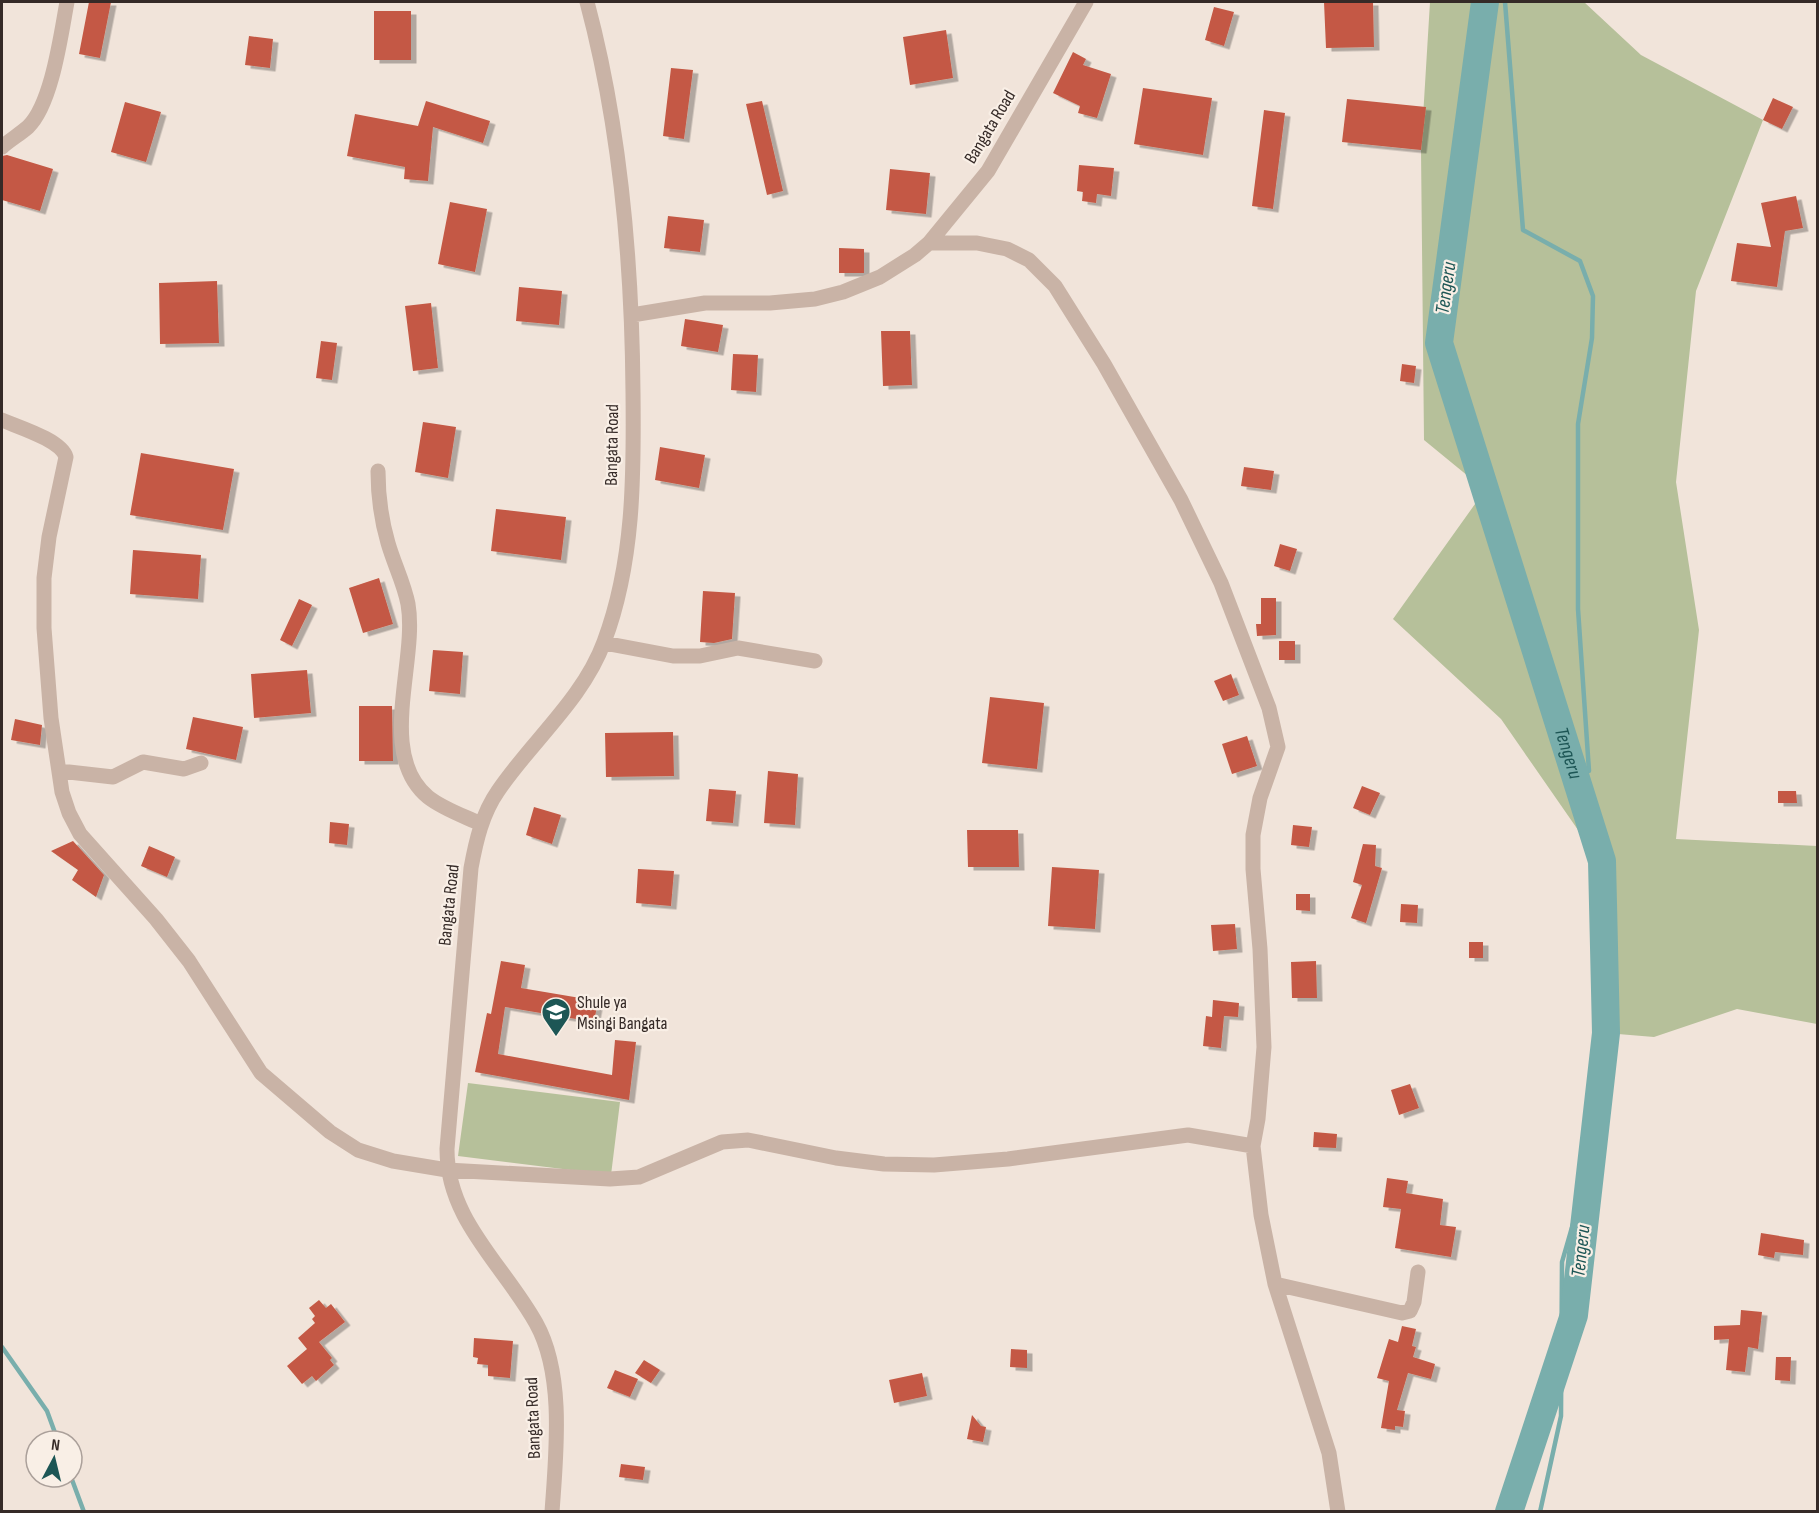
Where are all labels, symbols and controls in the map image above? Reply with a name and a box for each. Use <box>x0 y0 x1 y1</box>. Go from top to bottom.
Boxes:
street label: Bangata Road <box>960 87 1020 167</box>
water label: Tengeru <box>1430 260 1462 316</box>
street label: Bangata Road <box>601 404 623 486</box>
water label: Tengeru <box>1549 724 1588 783</box>
street label: Bangata Road <box>434 863 464 947</box>
place label: Shule ya Msingi Bangata <box>577 992 668 1034</box>
school or university icon: Shule ya Msingi Bangata <box>540 996 572 1038</box>
water label: Tengeru <box>1566 1223 1596 1278</box>
street label: Bangata Road <box>521 1377 545 1459</box>
north arrow <box>24 1429 84 1489</box>
text: N <box>50 1436 61 1456</box>

